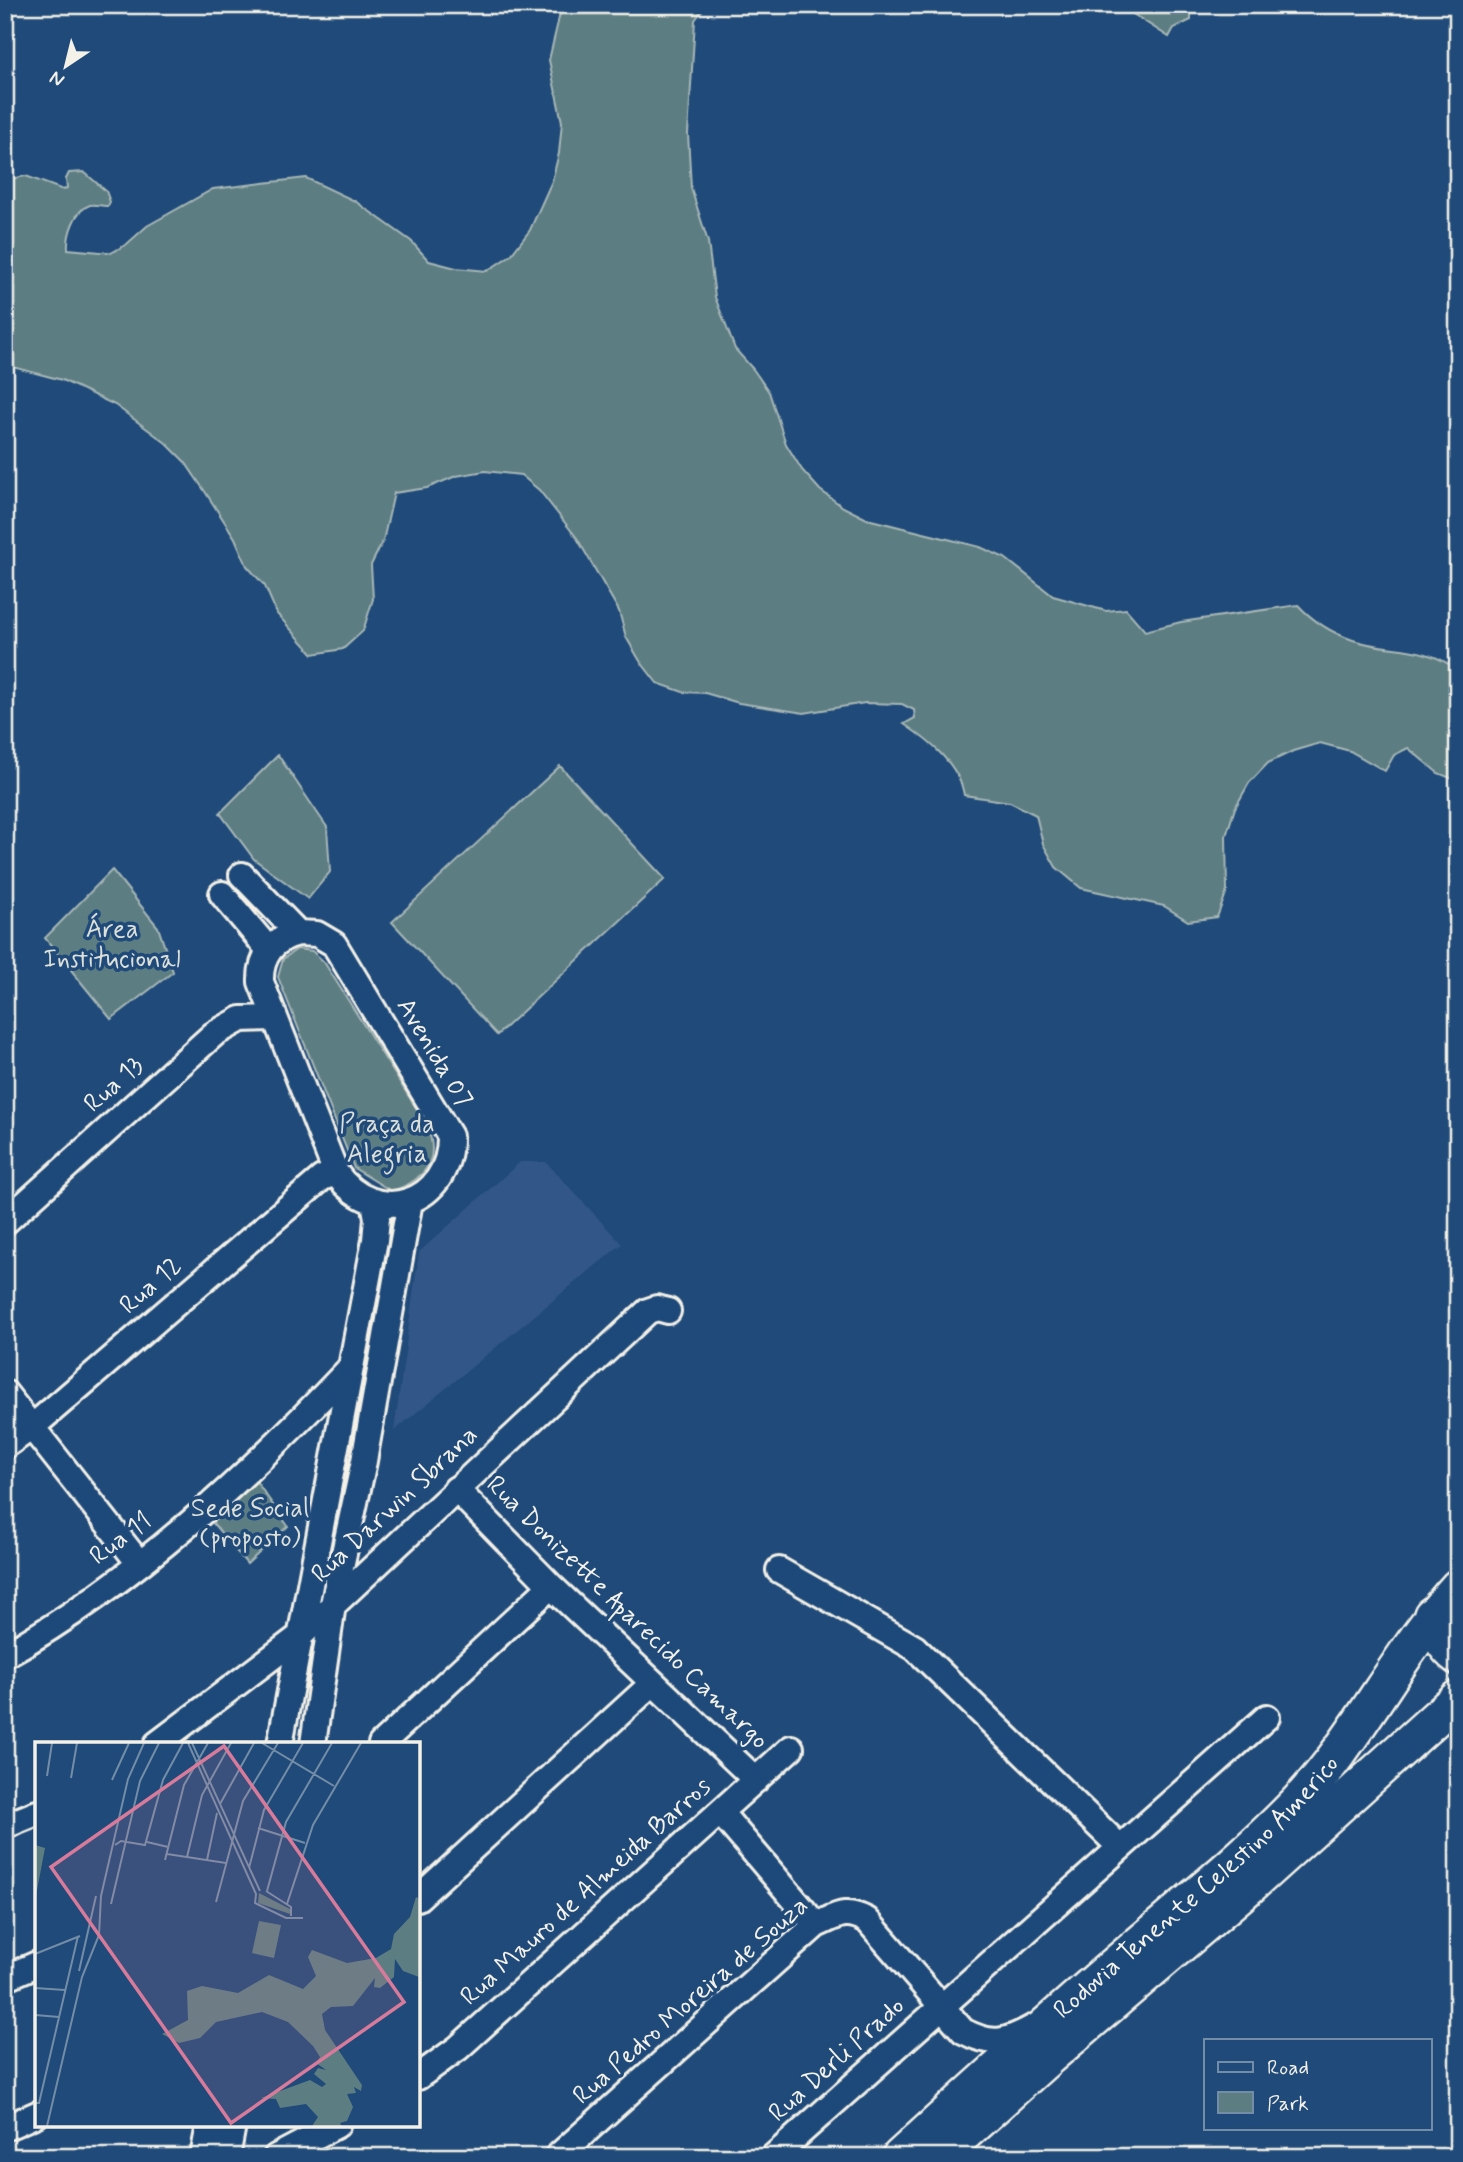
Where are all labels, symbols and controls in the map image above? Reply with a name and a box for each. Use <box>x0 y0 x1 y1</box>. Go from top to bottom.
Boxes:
north arrow <box>32 32 102 102</box>
text: N <box>45 65 69 93</box>
park label: Área Institucional <box>43 912 181 977</box>
street label: Avenida 07 <box>388 992 480 1114</box>
street label: Rua 13 <box>77 1049 151 1121</box>
park label: Praça da Alegria <box>339 1108 435 1175</box>
street label: Rua 12 <box>113 1250 189 1322</box>
street label: Rua Darwin Sbrana <box>304 1419 486 1591</box>
street label: Rua Donizette Aparecido Camargo <box>476 1469 776 1760</box>
park label: Sede Social (proposto) <box>191 1492 309 1556</box>
street label: Rua 11 <box>83 1505 159 1573</box>
inset map <box>35 1742 420 2127</box>
street label: Rodovia Tenente Celestino Americo <box>1047 1749 1347 2027</box>
street label: Rua Mauro de Almeida Barros <box>453 1770 719 2014</box>
street label: Rua Pedro Moreira de Souza <box>566 1889 816 2113</box>
street label: Rua Derli Prado <box>762 1990 912 2130</box>
legend <box>1204 2039 1432 2130</box>
text: Road <box>1267 2054 1309 2082</box>
text: Park <box>1267 2090 1309 2118</box>

